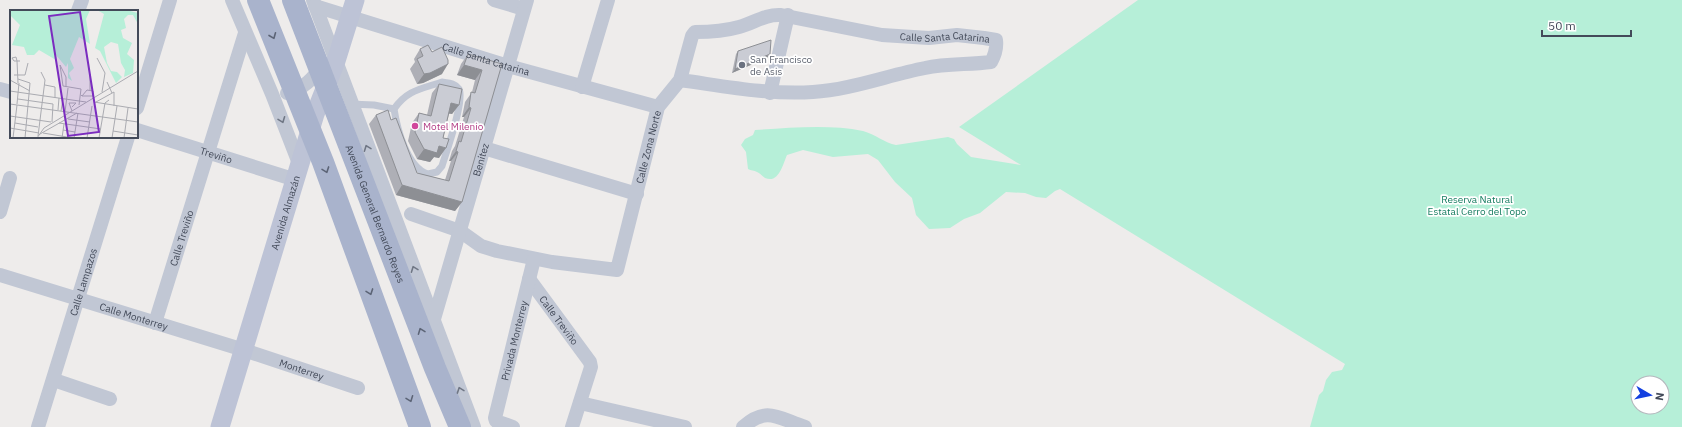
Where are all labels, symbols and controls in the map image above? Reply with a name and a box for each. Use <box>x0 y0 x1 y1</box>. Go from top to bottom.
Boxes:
inset map <box>10 10 138 138</box>
scale bar <box>1542 12 1631 38</box>
text: 50 m <box>1548 18 1576 33</box>
street label: Calle Santa Catarina <box>899 28 992 45</box>
one-way arrow <box>268 33 276 40</box>
street label: Calle Santa Catarina <box>441 39 532 78</box>
place label: San Francisco de Asis <box>750 53 813 78</box>
marker: San Francisco de Asis <box>737 60 747 70</box>
street label: Calle Zona Norte <box>633 108 664 185</box>
one-way arrow <box>278 117 286 124</box>
place label: Motel Milenio <box>423 120 484 133</box>
marker: Motel Milenio <box>410 121 420 131</box>
street label: Benítez <box>469 141 492 178</box>
street label: Avenida General Bernardo Reyes <box>343 143 408 285</box>
street label: Treviño <box>198 144 234 166</box>
one-way arrow <box>364 144 372 151</box>
one-way arrow <box>322 166 330 173</box>
street label: Avenida Almazán <box>268 174 302 251</box>
park label: Reserva Natural Estatal Cerro del Topo <box>1428 193 1527 218</box>
street label: Calle Treviño <box>167 208 196 268</box>
street label: Calle Lampazos <box>66 246 100 317</box>
one-way arrow <box>411 265 419 272</box>
one-way arrow <box>366 289 374 296</box>
street label: Calle Treviño <box>537 293 582 348</box>
street label: Calle Monterrey <box>98 299 170 333</box>
street label: Privada Monterrey <box>498 299 530 382</box>
one-way arrow <box>417 328 425 335</box>
street label: Monterrey <box>278 356 326 383</box>
north arrow <box>1630 375 1670 415</box>
one-way arrow <box>457 387 465 394</box>
text: N <box>1652 392 1667 402</box>
one-way arrow <box>405 396 413 403</box>

